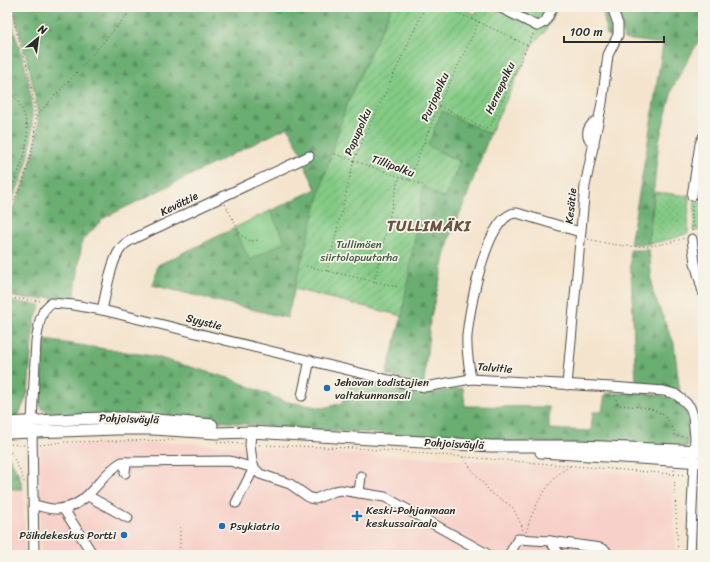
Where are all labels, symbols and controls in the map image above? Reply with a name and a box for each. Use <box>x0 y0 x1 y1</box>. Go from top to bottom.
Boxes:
north arrow <box>18 18 58 58</box>
scale bar <box>564 18 664 44</box>
text: N <box>34 19 51 40</box>
text: 100 m <box>570 21 603 43</box>
street label: Hernepolku <box>480 59 520 117</box>
street label: Purjopolku <box>416 69 454 125</box>
street label: Papupolku <box>339 105 377 159</box>
street label: Tillipolku <box>369 149 417 183</box>
street label: Kevättie <box>157 186 202 221</box>
street label: Kesätie <box>560 186 582 225</box>
district label: TULLIMÄKI <box>387 213 471 239</box>
park label: Tullimäen siirtolapuutarha <box>319 235 398 267</box>
street label: Syystie <box>184 308 224 336</box>
street label: Talvitie <box>477 357 514 379</box>
place label: Jehovan todistajien valtakunnansali <box>334 373 429 405</box>
marker: Jehovan todistajien valtakunnansali <box>322 383 332 393</box>
street label: Pohjoisväylä <box>99 408 160 430</box>
street label: Pohjoisväylä <box>424 433 485 455</box>
place label: Keski-Pohjanmaan keskussairaala <box>366 501 456 533</box>
marker: Keski-Pohjanmaan keskussairaala <box>351 510 363 522</box>
place label: Psykiatria <box>230 517 280 536</box>
marker: Psykiatria <box>217 521 227 531</box>
place label: Päihdekeskus Portti <box>19 526 117 545</box>
marker: Päihdekeskus Portti <box>119 530 129 540</box>

